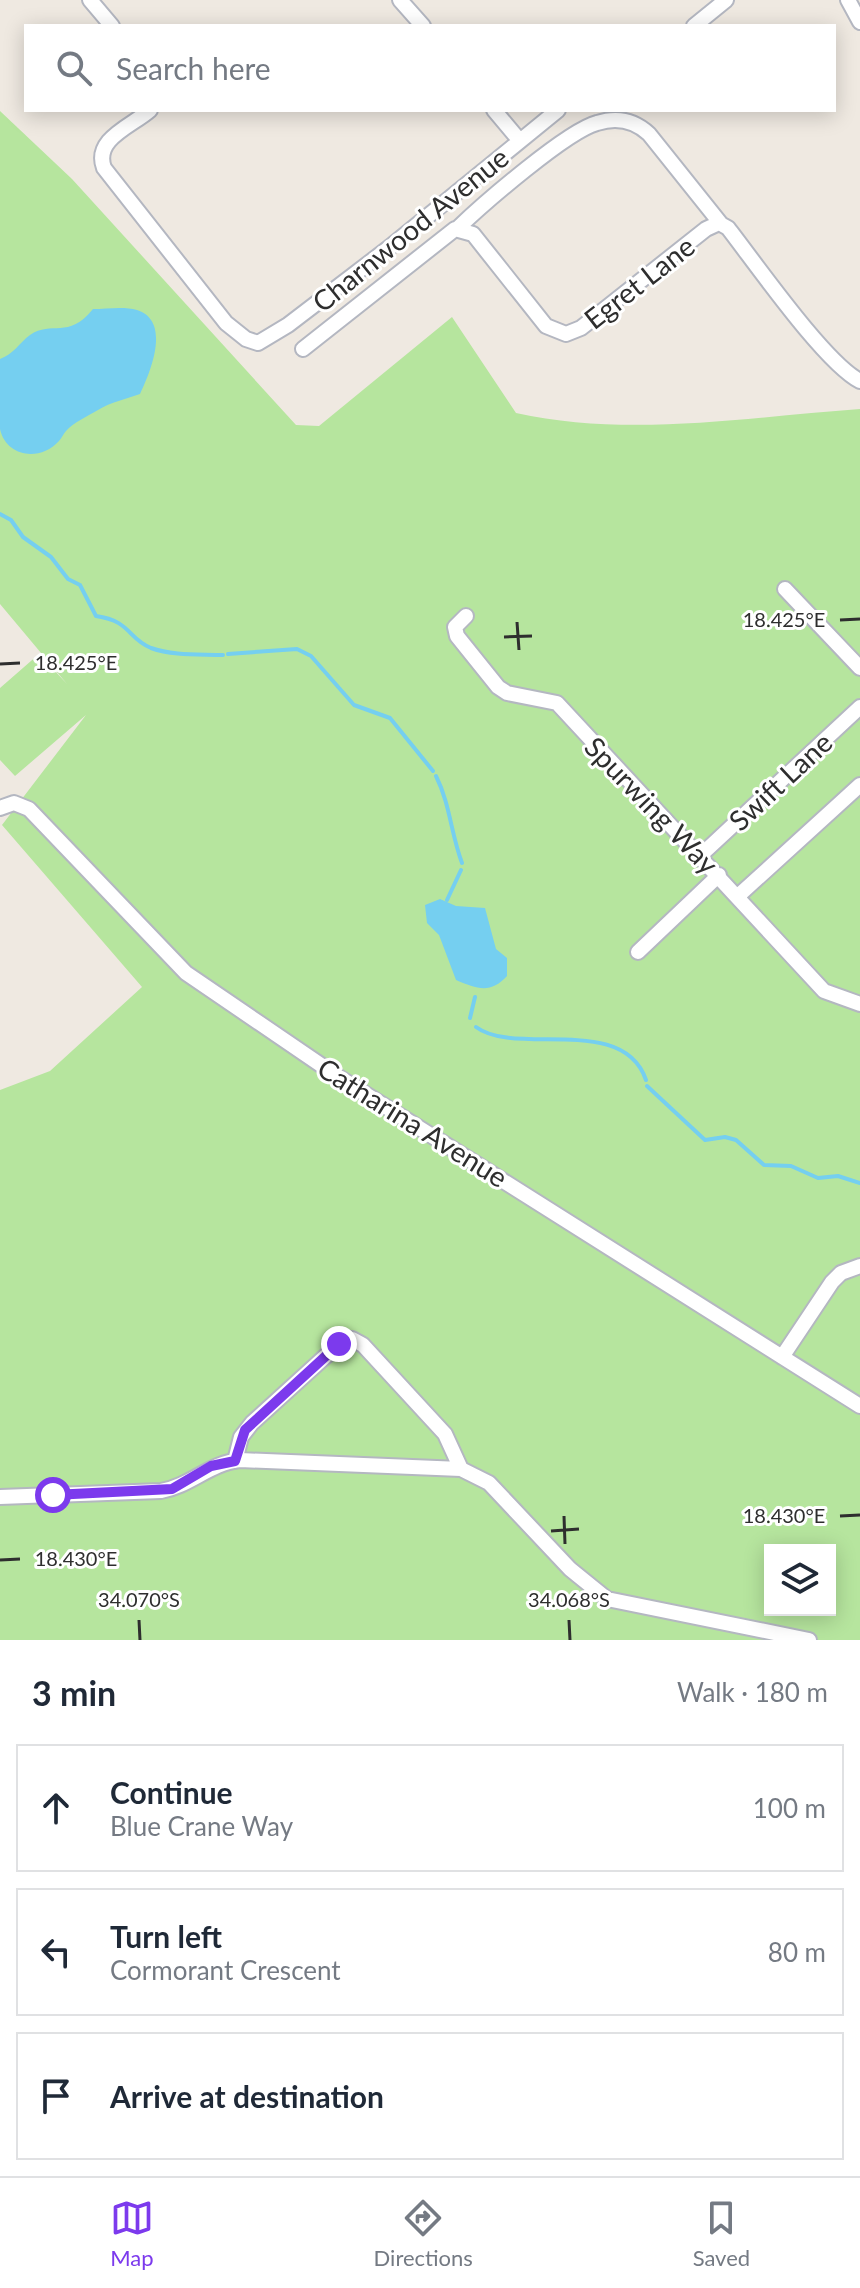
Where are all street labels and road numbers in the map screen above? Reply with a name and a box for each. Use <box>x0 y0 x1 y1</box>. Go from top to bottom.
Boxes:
street label: Charnwood Avenue <box>305 140 515 318</box>
street label: Egret Lane <box>577 228 701 336</box>
street label: Swift Lane <box>721 725 839 837</box>
street label: Spurwing Way <box>578 729 726 881</box>
street label: Catharina Avenue <box>312 1050 514 1194</box>

